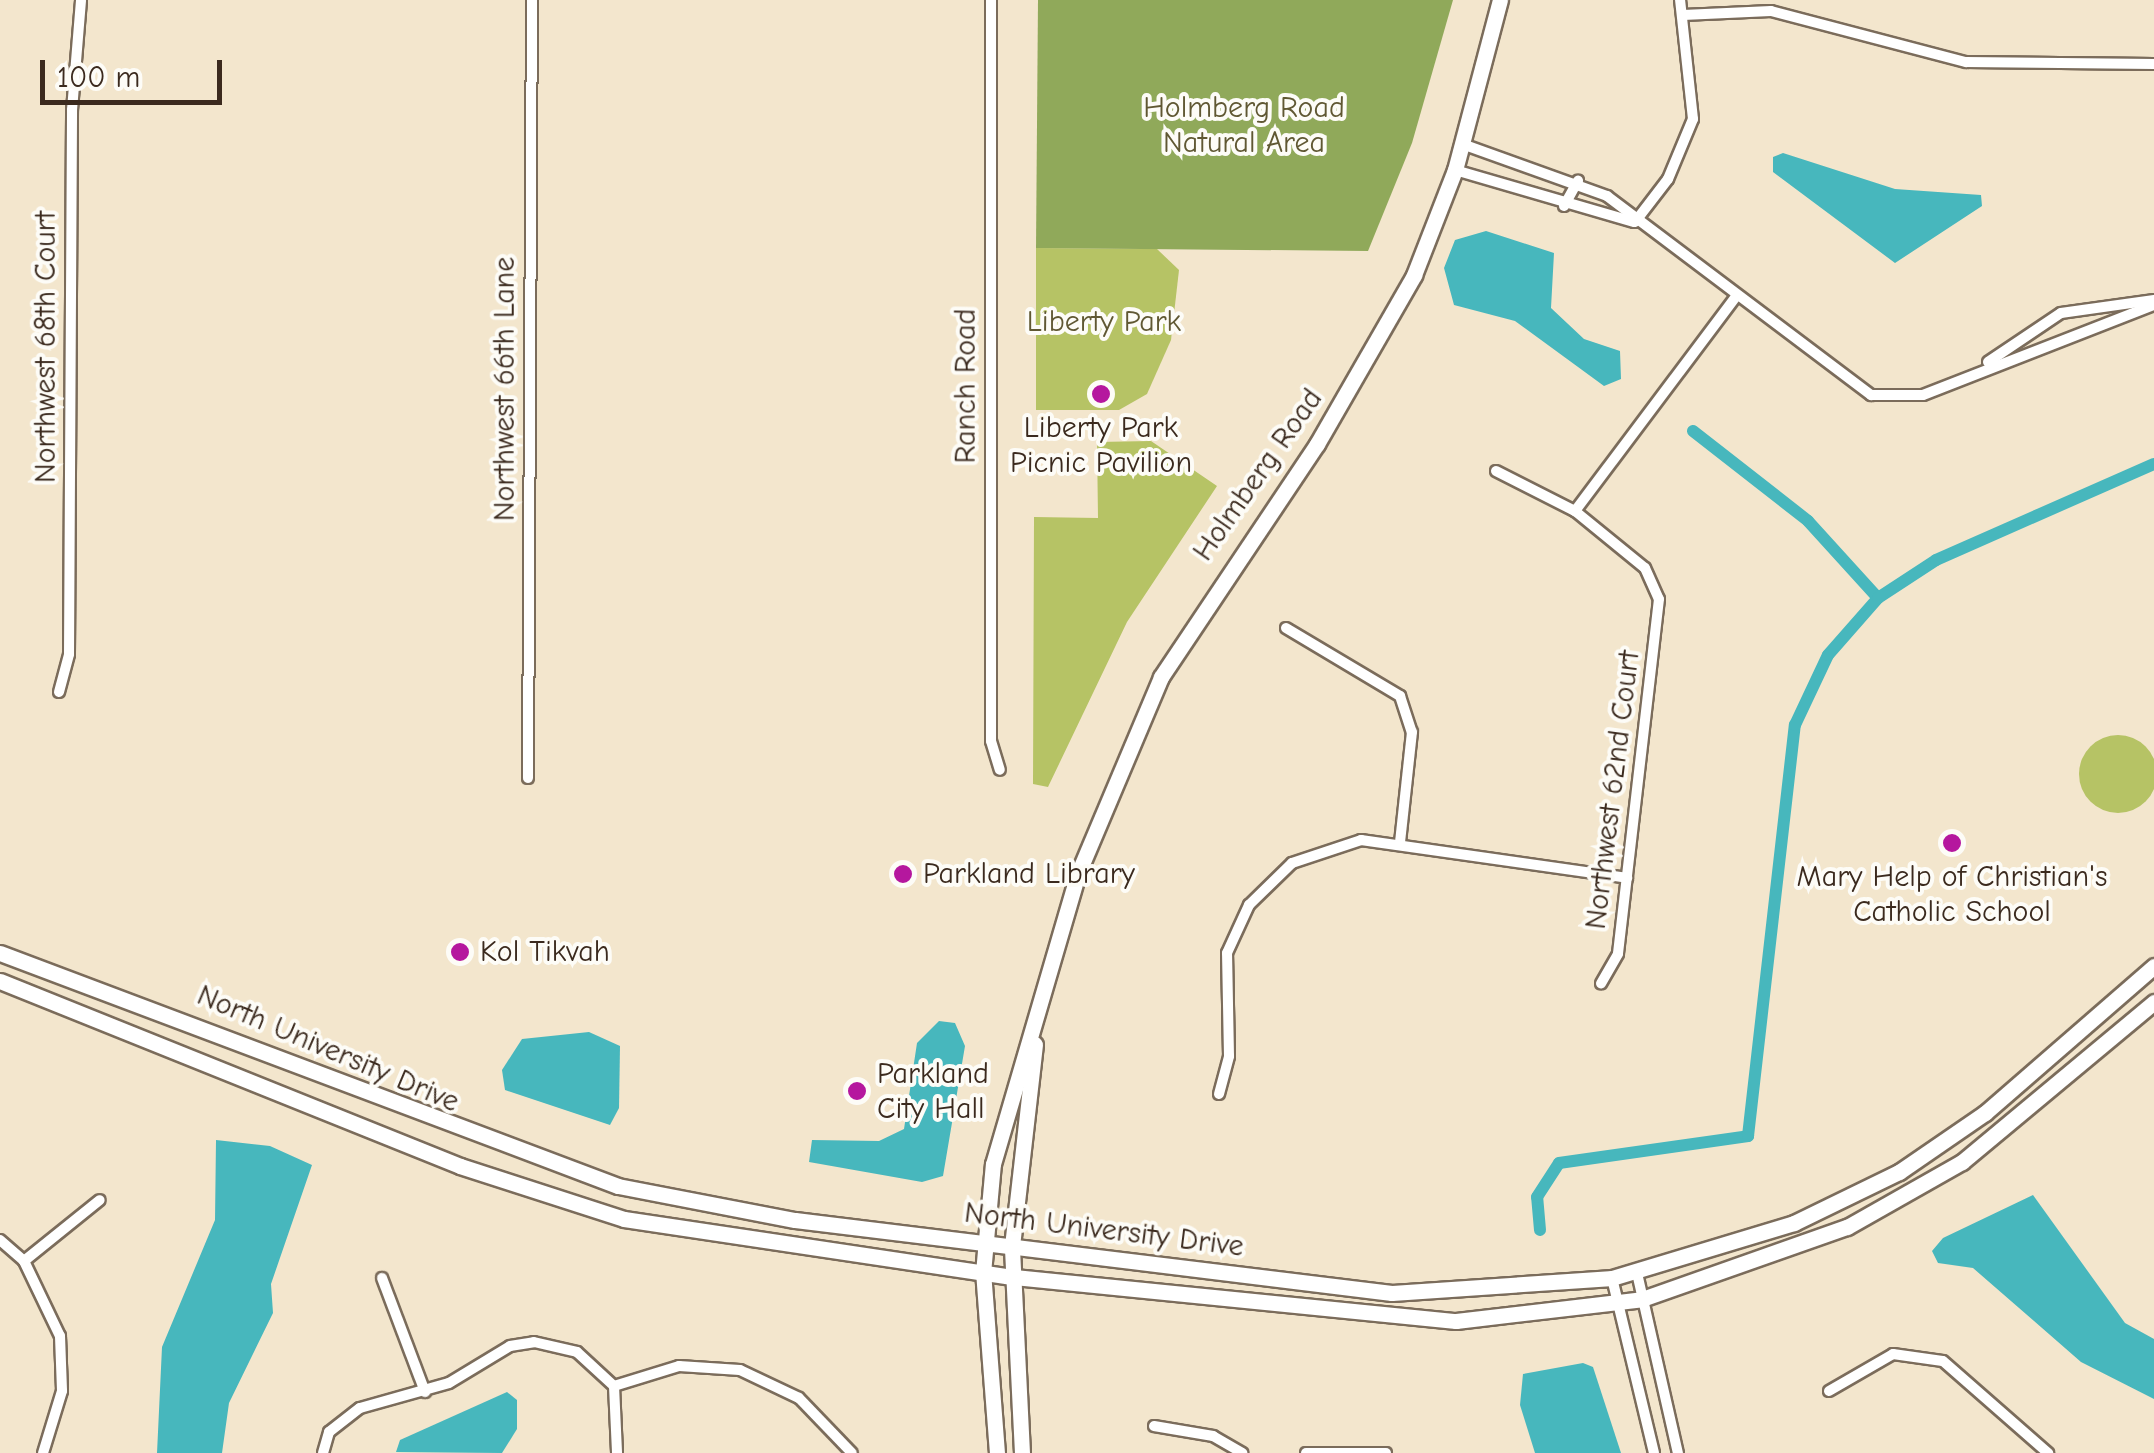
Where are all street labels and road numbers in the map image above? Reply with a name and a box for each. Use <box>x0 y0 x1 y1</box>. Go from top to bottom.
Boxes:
street label: Northwest 68th Court <box>28 211 64 483</box>
street label: Northwest 66th Lane <box>487 257 523 521</box>
street label: Ranch Road <box>948 309 984 463</box>
street label: Holmberg Road <box>1185 382 1331 568</box>
street label: Northwest 62nd Court <box>1578 649 1648 931</box>
street label: North University Drive <box>192 978 464 1120</box>
street label: North University Drive <box>962 1195 1246 1265</box>

